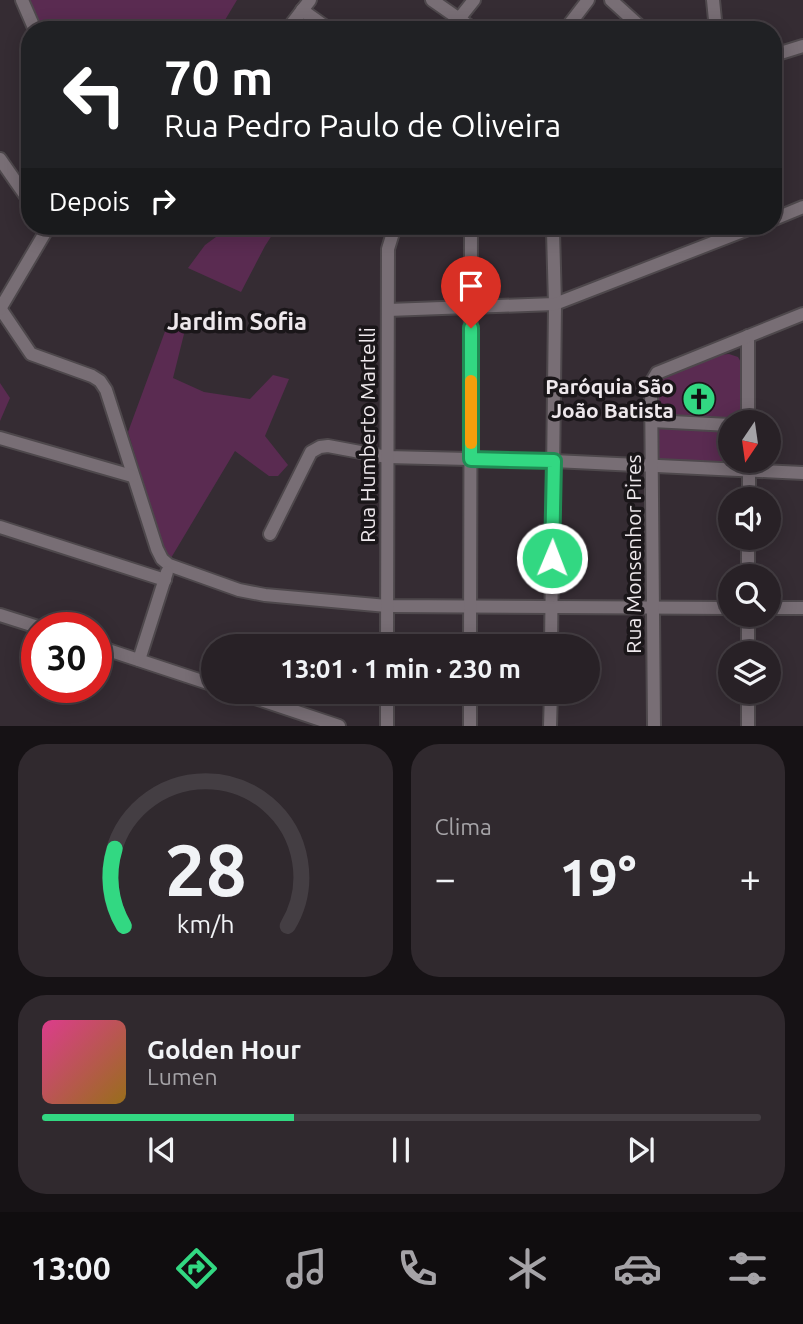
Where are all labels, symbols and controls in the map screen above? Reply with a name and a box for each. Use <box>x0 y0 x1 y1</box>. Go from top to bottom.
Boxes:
icon: left <box>49 49 140 140</box>
text: 70 m <box>164 49 273 104</box>
text: Rua Pedro Paulo de Oliveira <box>164 107 561 143</box>
icon: right <box>144 182 182 220</box>
text: Depois <box>49 187 130 216</box>
pin <box>441 256 501 328</box>
icon: arrive <box>452 267 490 305</box>
district label: Jardim Sofia <box>167 308 307 335</box>
street label: Rua Humberto Martelli <box>355 327 379 543</box>
place label: Paróquia São João Batista <box>545 374 674 422</box>
church icon: Paróquia São João Batista <box>680 380 718 418</box>
north arrow <box>718 410 780 472</box>
map controls <box>718 410 781 704</box>
street label: Rua Monsenhor Pires <box>621 454 645 654</box>
button: sound <box>718 487 781 550</box>
position arrow <box>515 521 589 595</box>
button: search <box>718 564 781 627</box>
speed limit sign: 30 <box>21 612 112 703</box>
button: layers <box>718 641 781 704</box>
text: 13:01 · 1 min · 230 m <box>280 654 521 683</box>
text: Clima <box>435 814 492 839</box>
text: 28 <box>164 829 246 911</box>
text: 19° <box>559 848 636 906</box>
text: − <box>435 857 456 899</box>
text: + <box>740 857 761 899</box>
text: km/h <box>176 910 234 938</box>
text: Golden Hour <box>147 1035 301 1064</box>
text: Lumen <box>147 1064 218 1089</box>
icon: previous <box>143 1131 181 1169</box>
icon: pause <box>382 1131 420 1169</box>
icon: next <box>622 1131 660 1169</box>
icon: directions <box>172 1244 221 1293</box>
icon: music <box>282 1244 331 1293</box>
icon: phone <box>393 1244 442 1293</box>
icon: climate <box>503 1244 552 1293</box>
icon: car <box>613 1244 662 1293</box>
icon: filters <box>723 1244 772 1293</box>
text: 13:00 <box>31 1250 111 1286</box>

